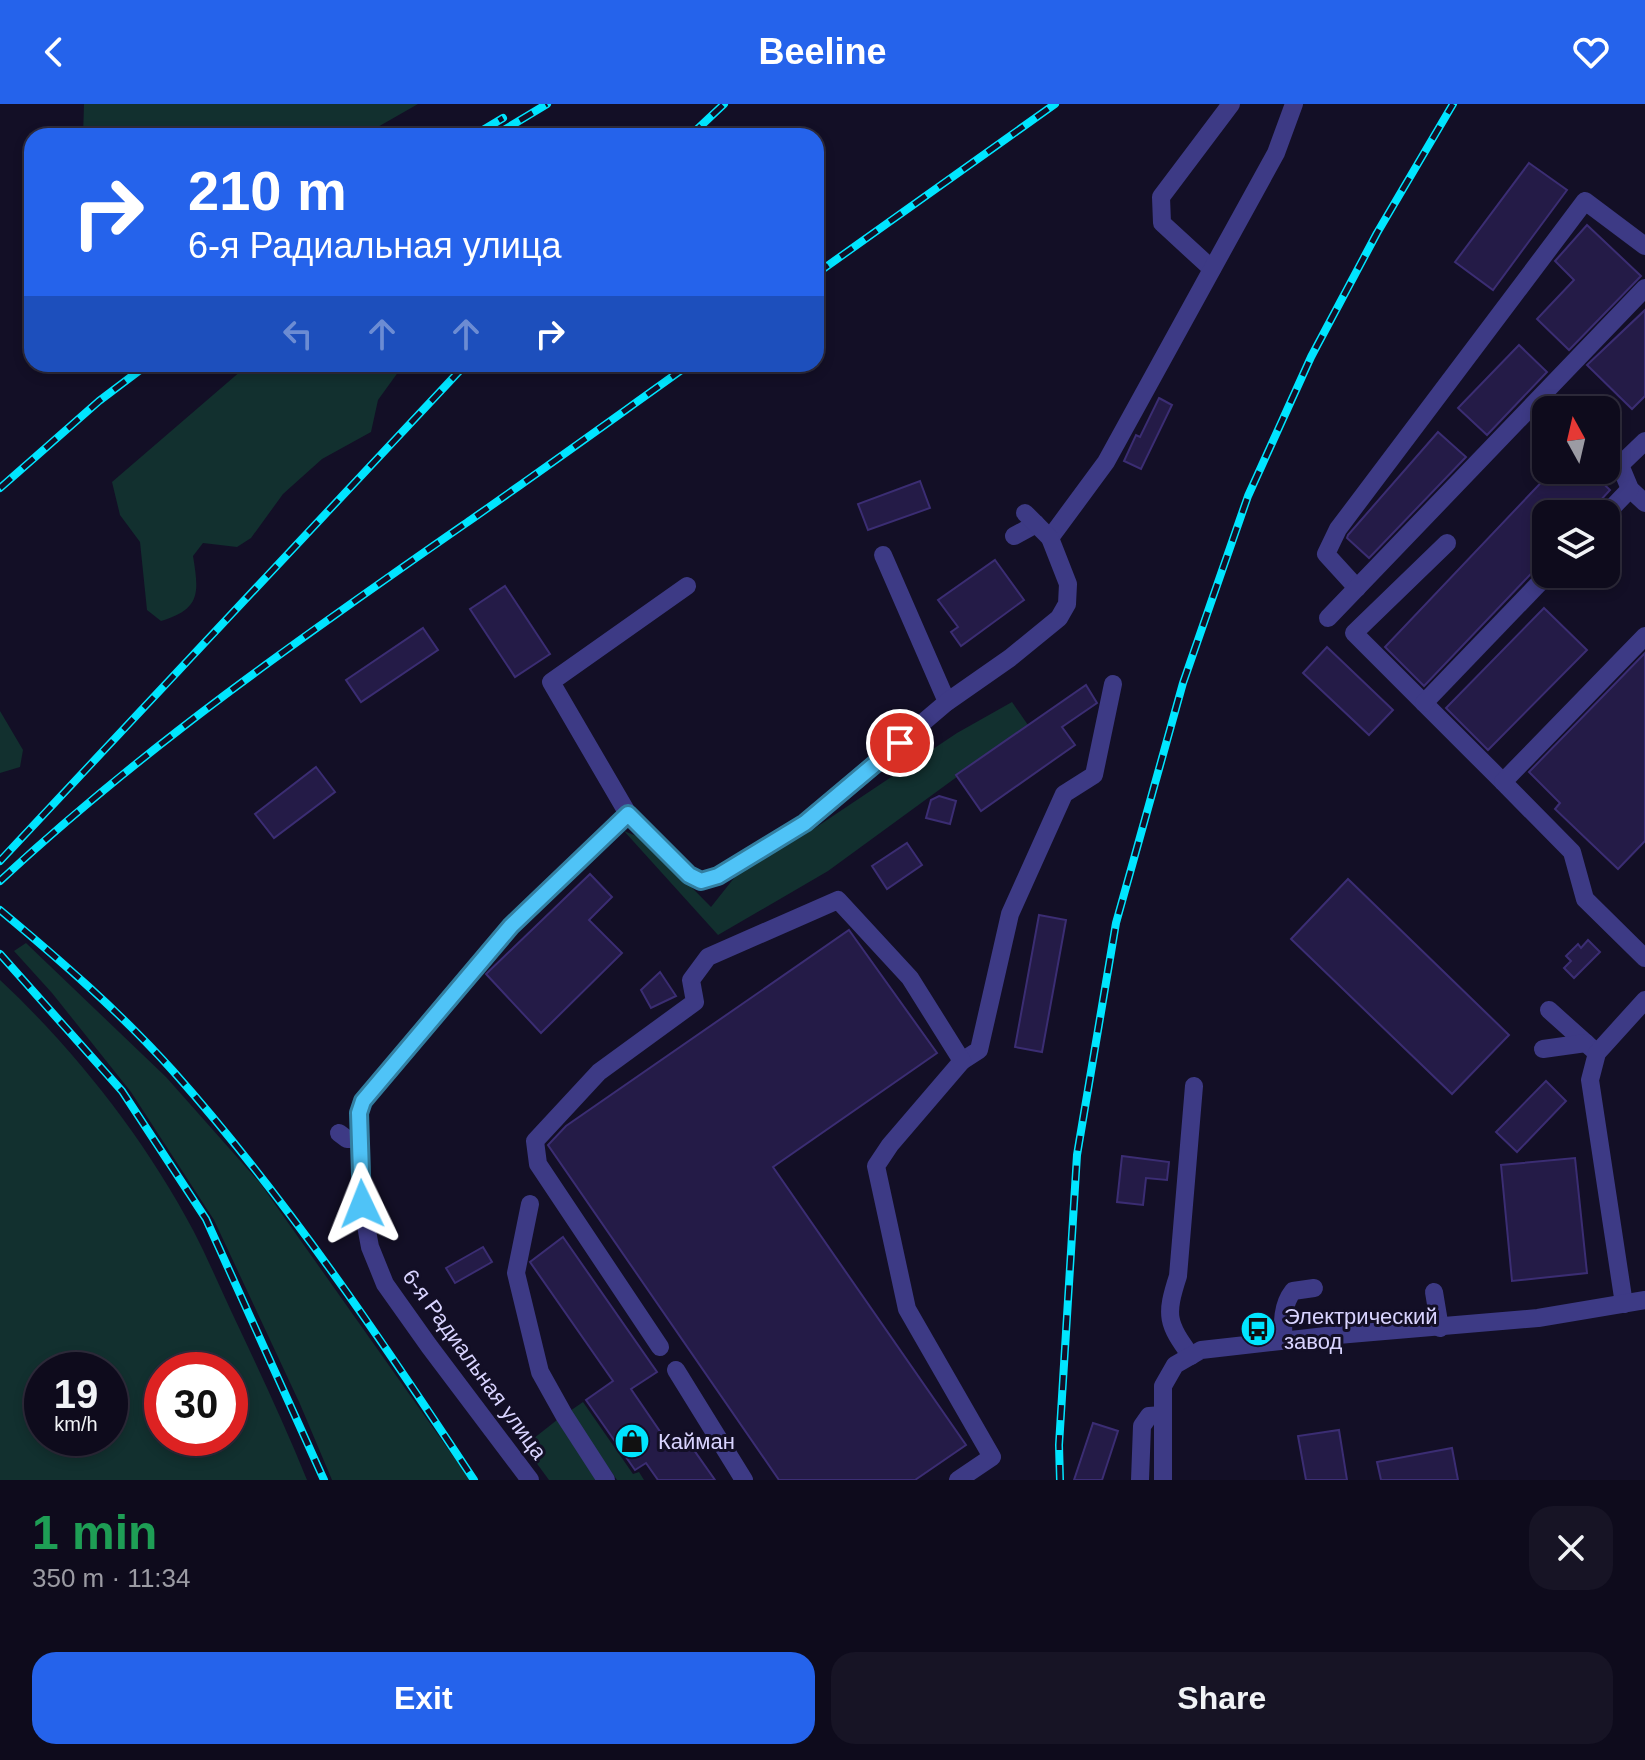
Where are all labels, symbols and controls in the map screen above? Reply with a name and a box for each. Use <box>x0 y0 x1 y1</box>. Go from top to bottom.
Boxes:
icon: back <box>32 30 76 74</box>
icon: heart <box>1569 30 1613 74</box>
text: Beeline <box>758 31 887 72</box>
text: 210 m <box>188 159 347 222</box>
icon: right <box>56 160 160 264</box>
text: 6-я Радиальная улица <box>188 225 562 266</box>
icon: left <box>276 312 320 356</box>
icon: ahead <box>360 312 404 356</box>
icon: ahead <box>444 312 488 356</box>
icon: right <box>528 312 572 356</box>
north arrow <box>1532 396 1620 484</box>
map controls <box>1532 396 1620 588</box>
button: layers <box>1532 500 1620 588</box>
pin <box>866 709 934 777</box>
icon: arrive <box>878 721 922 765</box>
position arrow <box>320 1162 404 1246</box>
street label: 6-я Радиальная улица <box>397 1265 552 1465</box>
place label: Электрический завод <box>1284 1304 1438 1354</box>
bus stop icon: Электрический завод <box>1239 1310 1277 1348</box>
speed limit sign: 30 <box>144 1352 248 1456</box>
text: 19 <box>54 1372 98 1416</box>
text: km/h <box>54 1413 98 1435</box>
shop icon: Кайман <box>613 1422 651 1460</box>
place label: Кайман <box>658 1429 735 1454</box>
text: 1 min <box>32 1506 157 1559</box>
button: close <box>1529 1506 1613 1590</box>
text: 350 m · 11:34 <box>32 1563 191 1593</box>
button: Exit <box>32 1652 815 1744</box>
button: Share <box>831 1652 1613 1744</box>

